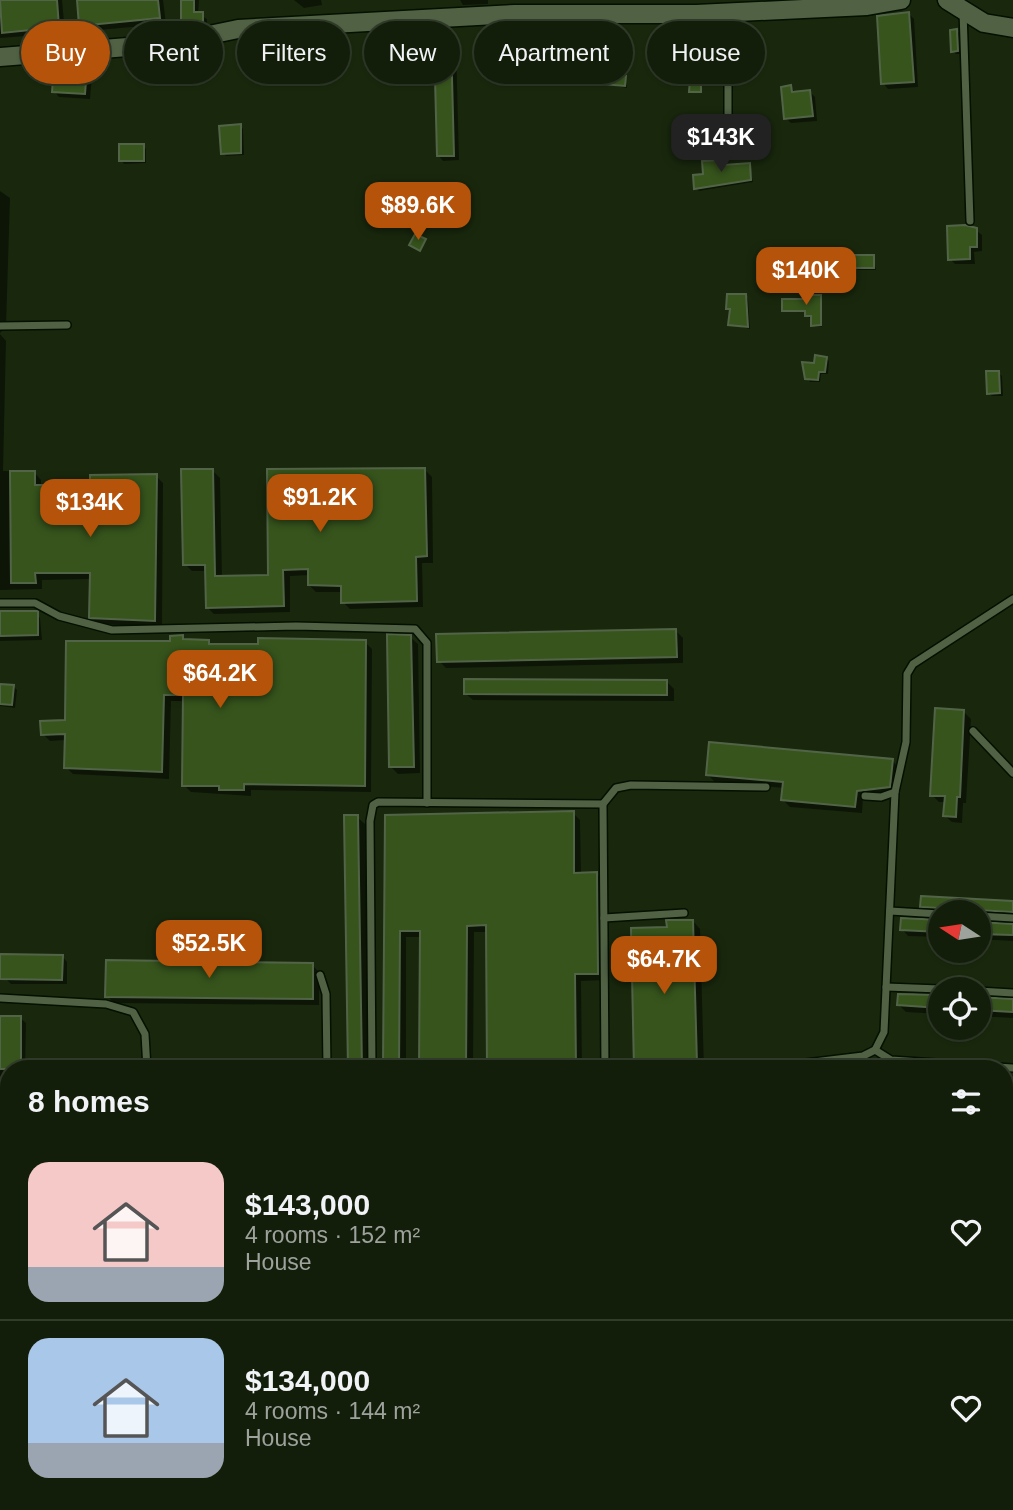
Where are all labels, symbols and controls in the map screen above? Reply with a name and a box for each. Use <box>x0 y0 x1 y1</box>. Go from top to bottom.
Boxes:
chip: Buy <box>21 21 110 84</box>
chip: Rent <box>124 21 223 84</box>
chip: Filters <box>237 21 350 84</box>
chip: New <box>364 21 460 84</box>
chip: Apartment <box>474 21 633 84</box>
chip: House <box>647 21 765 84</box>
pin: $143K <box>672 114 770 174</box>
text: $143K <box>687 124 755 150</box>
pin: $89.6K <box>361 182 475 242</box>
text: $89.6K <box>381 192 455 218</box>
pin: $140K <box>757 247 855 307</box>
text: $140K <box>772 257 840 283</box>
pin: $91.2K <box>263 475 377 534</box>
pin: $134K <box>41 480 139 539</box>
text: $91.2K <box>283 484 357 510</box>
text: $134K <box>56 489 124 515</box>
pin: $64.2K <box>163 650 277 710</box>
text: $64.2K <box>183 660 257 686</box>
north arrow <box>928 900 990 962</box>
map controls <box>928 900 991 1040</box>
pin: $52.5K <box>152 920 266 980</box>
text: $52.5K <box>172 930 246 956</box>
pin: $64.7K <box>607 936 721 996</box>
text: $64.7K <box>627 946 701 972</box>
button: locate <box>928 977 991 1040</box>
icon: filters <box>947 1083 985 1121</box>
text: 8 homes <box>28 1085 150 1118</box>
text: $143,000 <box>245 1188 370 1221</box>
icon: home <box>84 1190 168 1274</box>
icon: heart <box>947 1213 985 1251</box>
text: 4 rooms · 152 m² <box>245 1222 420 1248</box>
text: House <box>245 1249 311 1275</box>
text: $134,000 <box>245 1364 370 1397</box>
icon: home <box>84 1366 168 1450</box>
icon: heart <box>947 1389 985 1427</box>
text: 4 rooms · 144 m² <box>245 1398 420 1424</box>
text: House <box>245 1425 311 1451</box>

